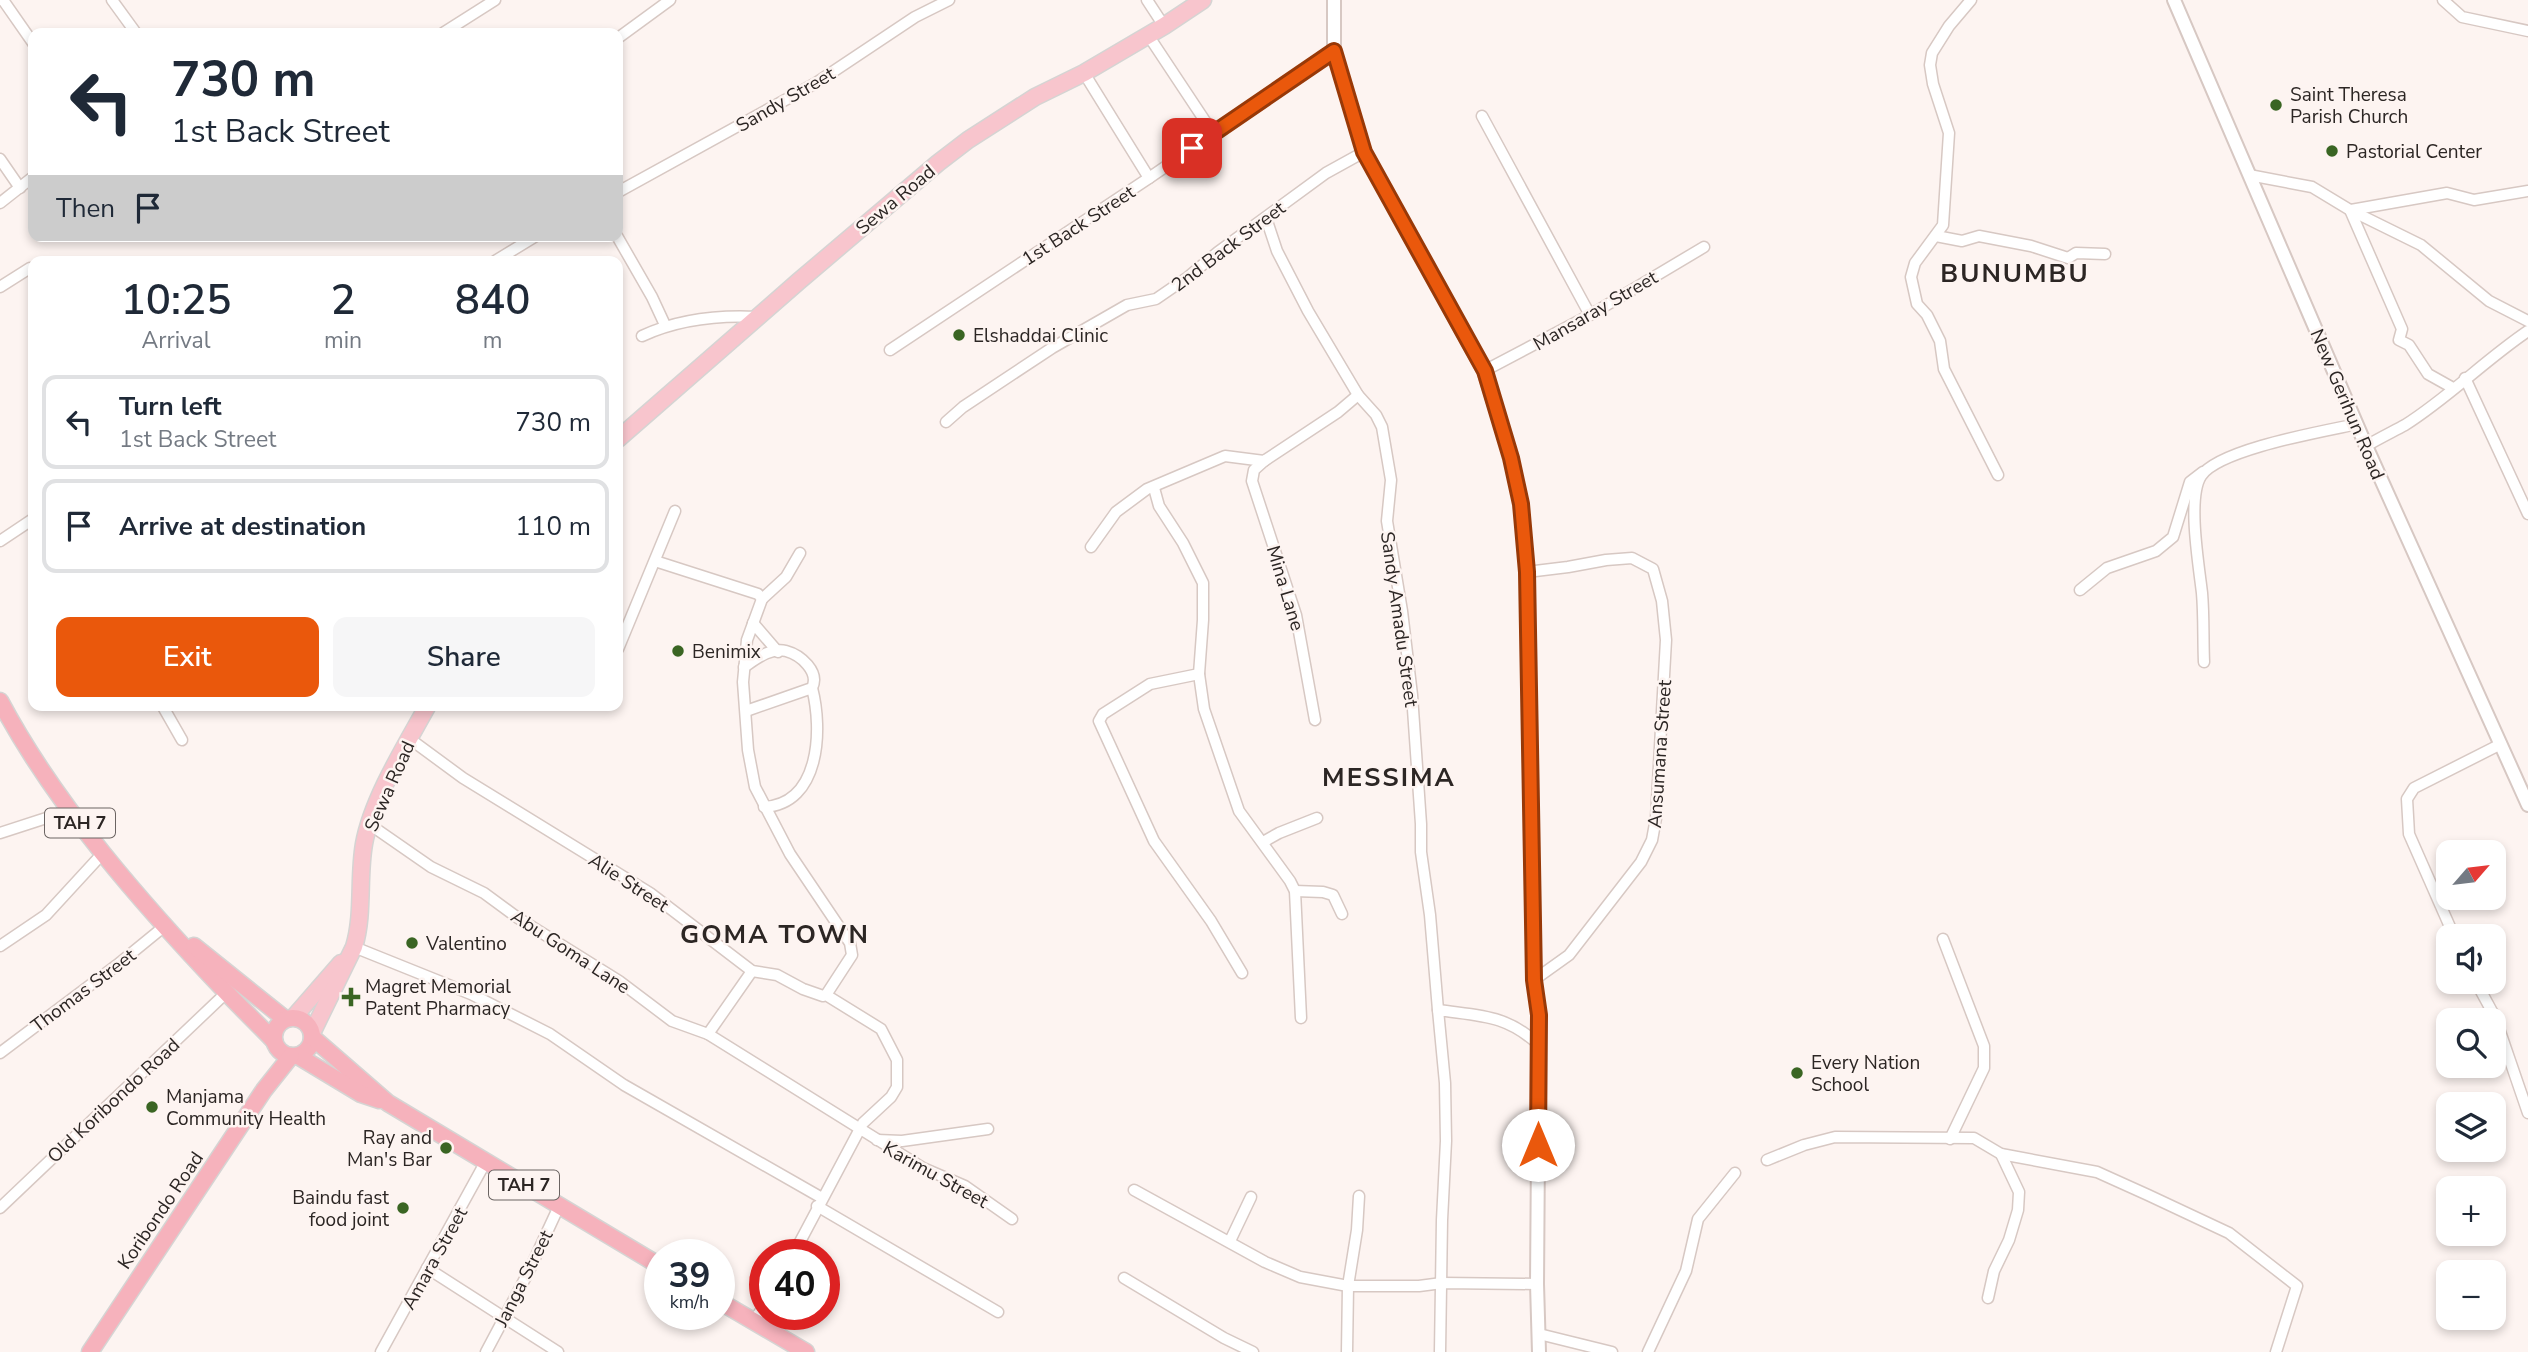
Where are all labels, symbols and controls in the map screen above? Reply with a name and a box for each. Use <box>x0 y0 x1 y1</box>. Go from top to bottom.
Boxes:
text: 730 m <box>171 46 315 113</box>
icon: left <box>56 56 147 147</box>
street label: Sandy Street <box>731 61 840 139</box>
place label: Saint Theresa Parish Church <box>2290 82 2408 130</box>
marker: Saint Theresa Parish Church <box>2268 97 2284 113</box>
text: 1st Back Street <box>171 110 390 153</box>
pin <box>1162 118 1222 178</box>
icon: arrive <box>1173 129 1211 167</box>
place label: Pastorial Center <box>2346 139 2482 165</box>
marker: Pastorial Center <box>2324 143 2340 159</box>
street label: Sewa Road <box>850 159 941 241</box>
street label: 1st Back Street <box>1017 179 1140 272</box>
icon: arrive <box>129 189 167 227</box>
text: Then <box>56 191 115 226</box>
street label: 2nd Back Street <box>1166 195 1291 298</box>
district label: BUNUMBU <box>1940 256 2090 291</box>
street label: Mansaray Street <box>1529 265 1663 357</box>
text: 10:25 <box>121 272 231 329</box>
text: 2 <box>330 272 356 329</box>
text: 840 <box>455 272 530 329</box>
place label: Elshaddai Clinic <box>973 323 1108 349</box>
text: Arrival <box>141 325 211 356</box>
text: min <box>324 325 362 356</box>
text: m <box>483 325 502 356</box>
street label: New Gerihun Road <box>2304 325 2391 484</box>
marker: Elshaddai Clinic <box>951 327 967 343</box>
text: Turn left <box>119 389 222 424</box>
icon: left <box>60 403 98 441</box>
text: 730 m <box>515 405 591 440</box>
text: 1st Back Street <box>119 424 276 455</box>
icon: arrive <box>60 507 98 545</box>
text: Arrive at destination <box>119 509 366 544</box>
text: 110 m <box>515 509 591 544</box>
street label: Sandy Amadu Street <box>1374 530 1424 709</box>
street label: Mina Lane <box>1260 543 1310 634</box>
button: Exit <box>56 617 319 697</box>
button: Share <box>333 617 595 697</box>
place label: Benimix <box>692 639 761 665</box>
marker: Benimix <box>670 643 686 659</box>
street label: Ansumana Street <box>1642 679 1678 829</box>
street label: Sewa Road <box>358 737 421 836</box>
district label: MESSIMA <box>1322 760 1456 795</box>
road number: TAH 7 <box>45 808 115 838</box>
north arrow <box>2436 840 2506 910</box>
map controls <box>2436 840 2506 1330</box>
street label: Alie Street <box>583 847 674 919</box>
street label: Abu Goma Lane <box>506 904 635 1000</box>
district label: GOMA TOWN <box>680 917 870 952</box>
button: sound <box>2436 924 2506 994</box>
place label: Valentino <box>425 931 507 957</box>
marker: Valentino <box>404 935 420 951</box>
street label: Thomas Street <box>26 943 142 1039</box>
place label: Magret Memorial Patent Pharmacy <box>365 974 511 1022</box>
marker: Magret Memorial Patent Pharmacy <box>343 989 359 1005</box>
button: search <box>2436 1008 2506 1078</box>
street label: Old Koribondo Road <box>42 1032 186 1169</box>
place label: Every Nation School <box>1811 1050 1920 1098</box>
marker: Every Nation School <box>1789 1065 1805 1081</box>
place label: Manjama Community Health <box>166 1084 326 1132</box>
button: layers <box>2436 1092 2506 1162</box>
marker: Manjama Community Health <box>144 1099 160 1115</box>
position arrow <box>1501 1108 1575 1182</box>
place label: Ray and Man's Bar <box>347 1125 432 1173</box>
street label: Karimu Street <box>878 1135 993 1215</box>
marker: Ray and Man's Bar <box>438 1140 454 1156</box>
street label: Koribondo Road <box>112 1147 210 1274</box>
road number: TAH 7 <box>489 1170 559 1200</box>
button: + <box>2436 1176 2506 1246</box>
place label: Baindu fast food joint <box>292 1185 389 1233</box>
marker: Baindu fast food joint <box>395 1200 411 1216</box>
street label: Amara Street <box>396 1202 474 1315</box>
street label: Janga Street <box>488 1225 559 1332</box>
speed limit sign: 40 <box>749 1239 840 1330</box>
text: 39 <box>668 1252 711 1299</box>
button: − <box>2436 1260 2506 1330</box>
text: km/h <box>670 1290 709 1314</box>

